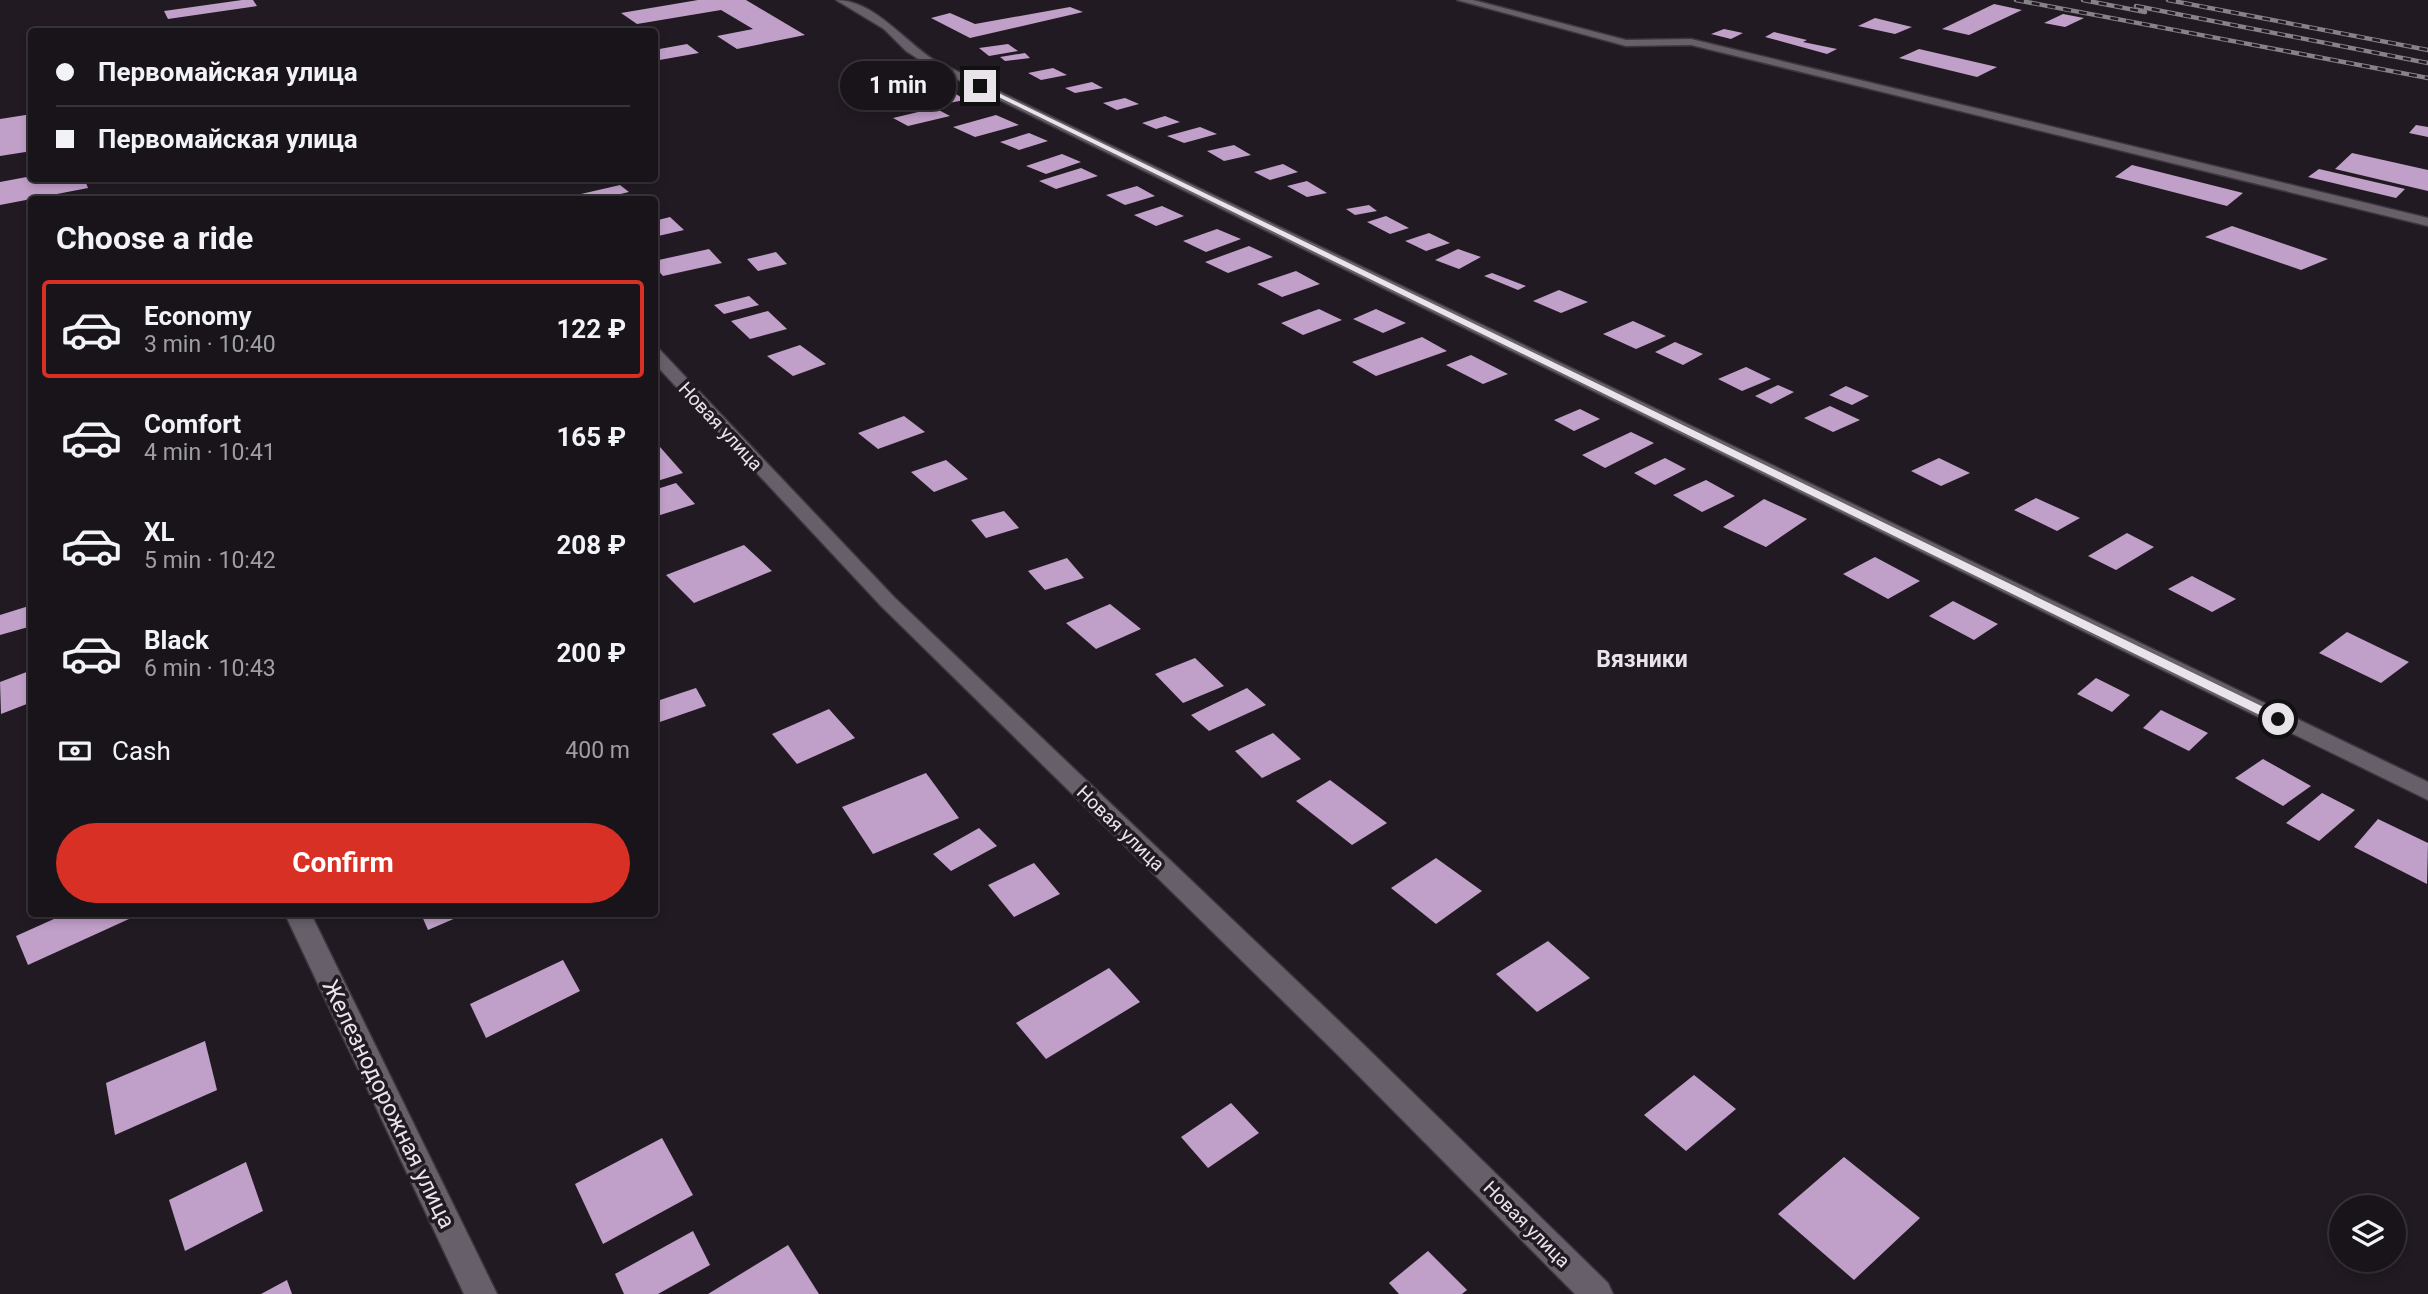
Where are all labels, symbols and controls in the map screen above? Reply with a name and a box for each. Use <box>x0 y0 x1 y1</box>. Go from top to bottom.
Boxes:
text: Первомайская улица <box>98 57 358 87</box>
callout: 1 min <box>840 62 956 110</box>
route end <box>964 70 996 102</box>
text: 1 min <box>869 72 927 99</box>
text: Первомайская улица <box>98 124 358 154</box>
text: Choose a ride <box>56 219 253 257</box>
icon: car <box>60 298 123 361</box>
text: Economy <box>144 301 251 331</box>
text: 122 ₽ <box>556 314 626 344</box>
text: 3 min · 10:40 <box>144 331 276 358</box>
street label: Новая улица <box>674 377 768 475</box>
icon: car <box>60 406 123 469</box>
text: Comfort <box>144 409 241 439</box>
text: 165 ₽ <box>556 422 626 452</box>
text: 4 min · 10:41 <box>144 439 276 466</box>
icon: car <box>60 514 123 577</box>
text: XL <box>144 517 175 547</box>
text: 208 ₽ <box>556 530 626 560</box>
text: 5 min · 10:42 <box>144 547 276 574</box>
icon: car <box>60 622 123 685</box>
text: Black <box>144 625 209 655</box>
text: 200 ₽ <box>556 638 626 668</box>
district label: Вязники <box>1596 646 1688 673</box>
text: 6 min · 10:43 <box>144 655 276 682</box>
route start <box>2262 703 2294 735</box>
icon: cash <box>56 732 94 770</box>
text: Cash <box>112 736 171 766</box>
text: 400 m <box>565 737 630 764</box>
street label: Новая улица <box>1072 781 1169 876</box>
button: Confirm <box>56 823 630 903</box>
street label: Железнодорожная улица <box>317 976 461 1233</box>
street label: Новая улица <box>1479 1176 1575 1272</box>
map controls <box>2329 1195 2406 1272</box>
button: layers <box>2329 1195 2406 1272</box>

